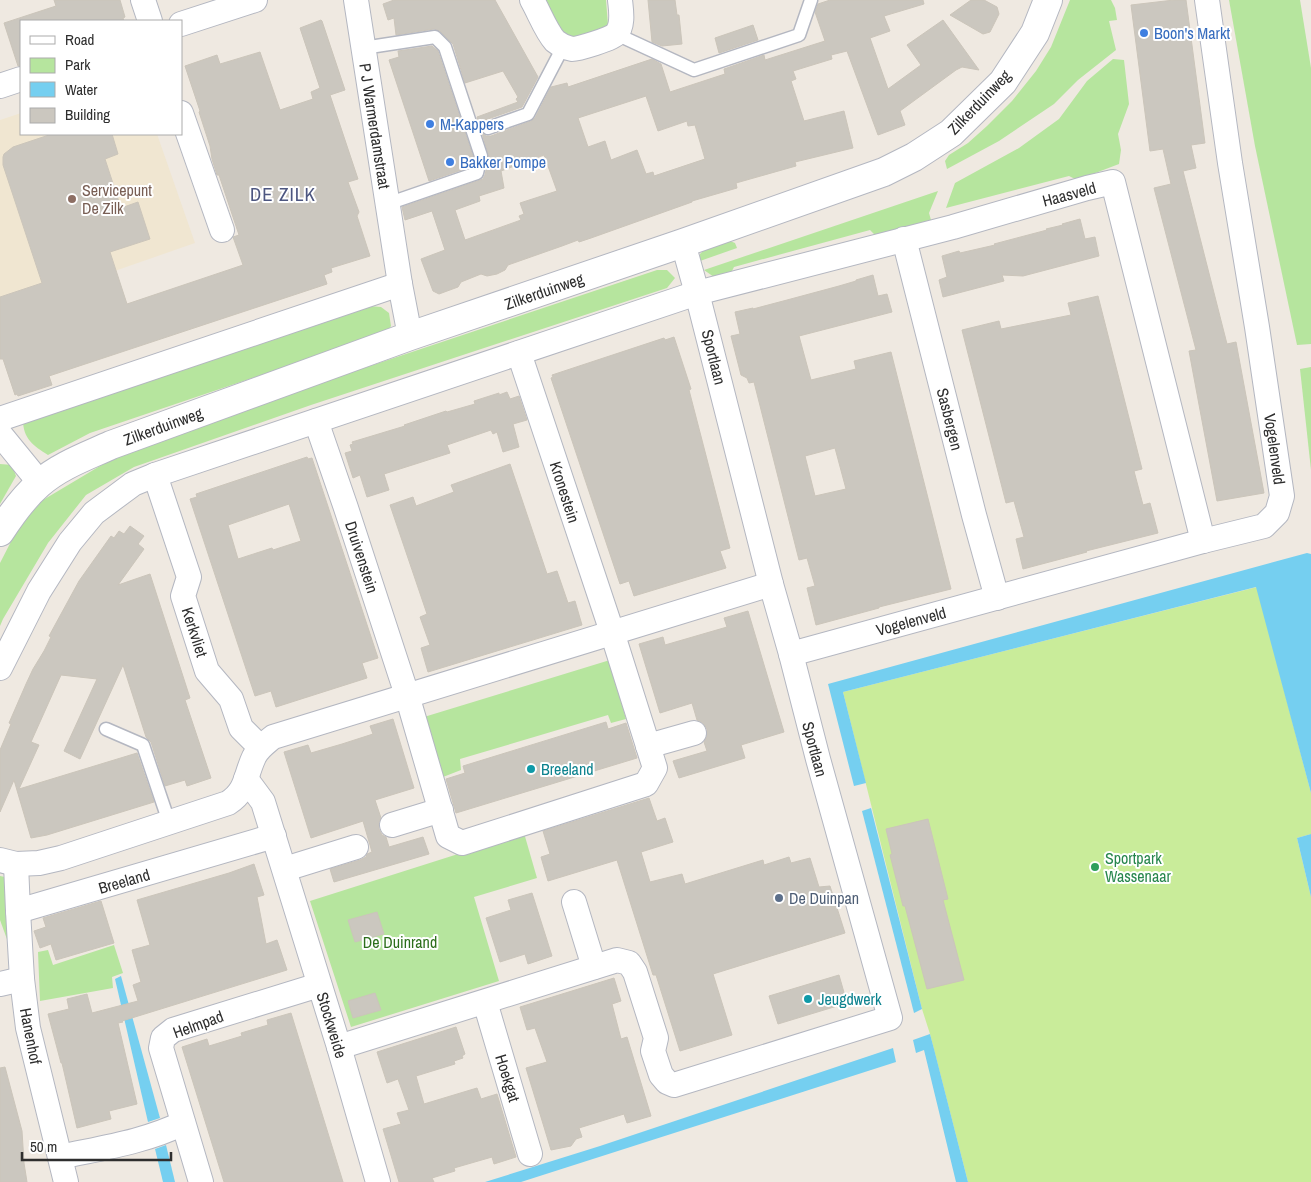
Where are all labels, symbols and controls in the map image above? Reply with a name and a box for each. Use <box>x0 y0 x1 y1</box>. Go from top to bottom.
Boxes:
legend <box>20 20 182 135</box>
place label: Boon's Markt <box>1154 22 1231 44</box>
marker: Boon's Markt <box>1138 27 1150 39</box>
text: Road <box>65 29 94 50</box>
text: Park <box>65 54 91 75</box>
street label: P J Warmerdamstraat <box>354 62 396 191</box>
street label: Zilkerduinweg <box>942 64 1016 139</box>
text: Water <box>65 79 97 100</box>
text: Building <box>65 104 110 125</box>
place label: M-Kappers <box>440 113 504 135</box>
marker: M-Kappers <box>424 118 436 130</box>
place label: Bakker Pompe <box>460 151 546 173</box>
marker: Bakker Pompe <box>444 156 456 168</box>
street label: Haasveld <box>1040 176 1098 212</box>
place label: Servicepunt De Zilk <box>82 179 152 219</box>
district label: DE ZILK <box>250 181 316 207</box>
marker: Servicepunt De Zilk <box>66 193 78 205</box>
street label: Zilkerduinweg <box>501 267 587 315</box>
street label: Sportlaan <box>697 327 731 387</box>
street label: Sasbergen <box>932 386 968 452</box>
street label: Zilkerduinweg <box>121 401 206 450</box>
street label: Vogelenveld <box>1259 412 1291 486</box>
street label: Kronestein <box>545 458 585 526</box>
street label: Druivenstein <box>340 518 384 596</box>
street label: Vogelenveld <box>874 601 948 641</box>
street label: Kerkvliet <box>177 604 213 660</box>
street label: Sportlaan <box>797 719 833 779</box>
place label: Breeland <box>541 758 594 780</box>
marker: Breeland <box>525 763 537 775</box>
place label: Sportpark Wassenaar <box>1105 847 1172 887</box>
marker: Sportpark Wassenaar <box>1089 861 1101 873</box>
street label: Breeland <box>96 863 152 899</box>
place label: De Duinpan <box>789 887 859 909</box>
marker: De Duinpan <box>773 892 785 904</box>
park label: De Duinrand <box>363 931 437 953</box>
place label: Jeugdwerk <box>818 988 882 1010</box>
street label: Stockweide <box>312 989 352 1061</box>
marker: Jeugdwerk <box>802 993 814 1005</box>
street label: Helmpad <box>170 1005 226 1043</box>
street label: Hanenhof <box>15 1006 47 1066</box>
street label: Hoekgat <box>490 1051 526 1105</box>
scale bar <box>22 1130 171 1162</box>
text: 50 m <box>30 1136 57 1157</box>

